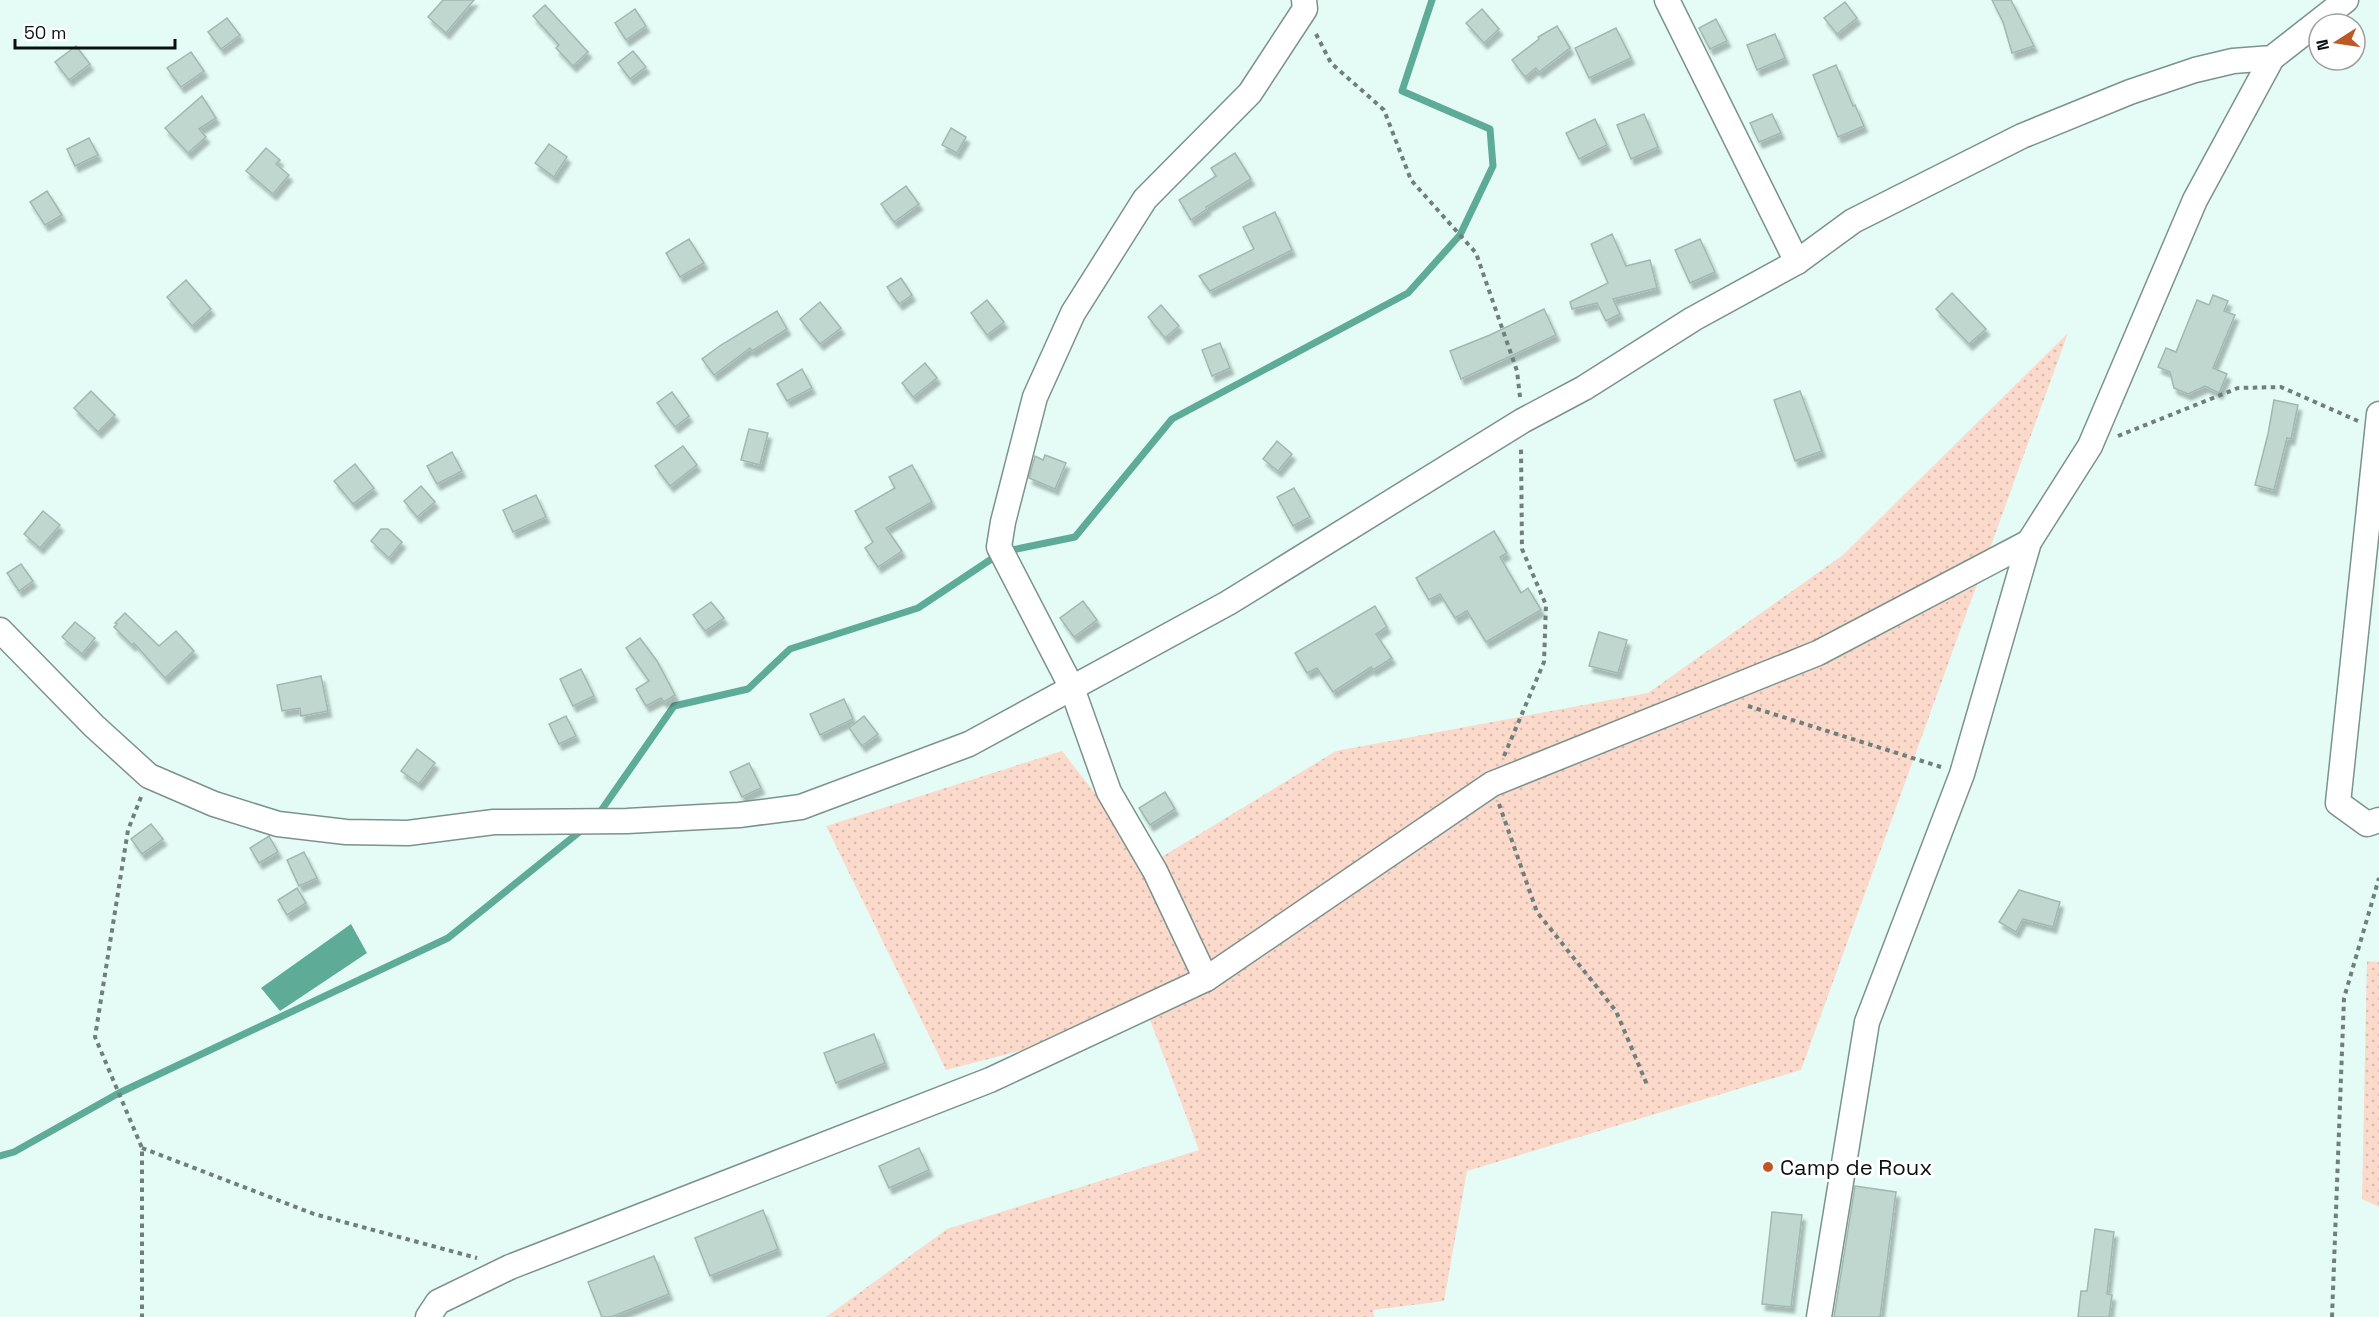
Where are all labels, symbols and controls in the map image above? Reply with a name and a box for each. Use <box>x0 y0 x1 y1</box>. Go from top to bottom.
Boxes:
scale bar <box>15 12 176 50</box>
north arrow <box>2307 12 2367 72</box>
text: 50 m <box>24 21 66 44</box>
text: N <box>2311 38 2334 52</box>
place label: Camp de Roux <box>1780 1153 1932 1181</box>
marker: Camp de Roux <box>1761 1160 1775 1174</box>

